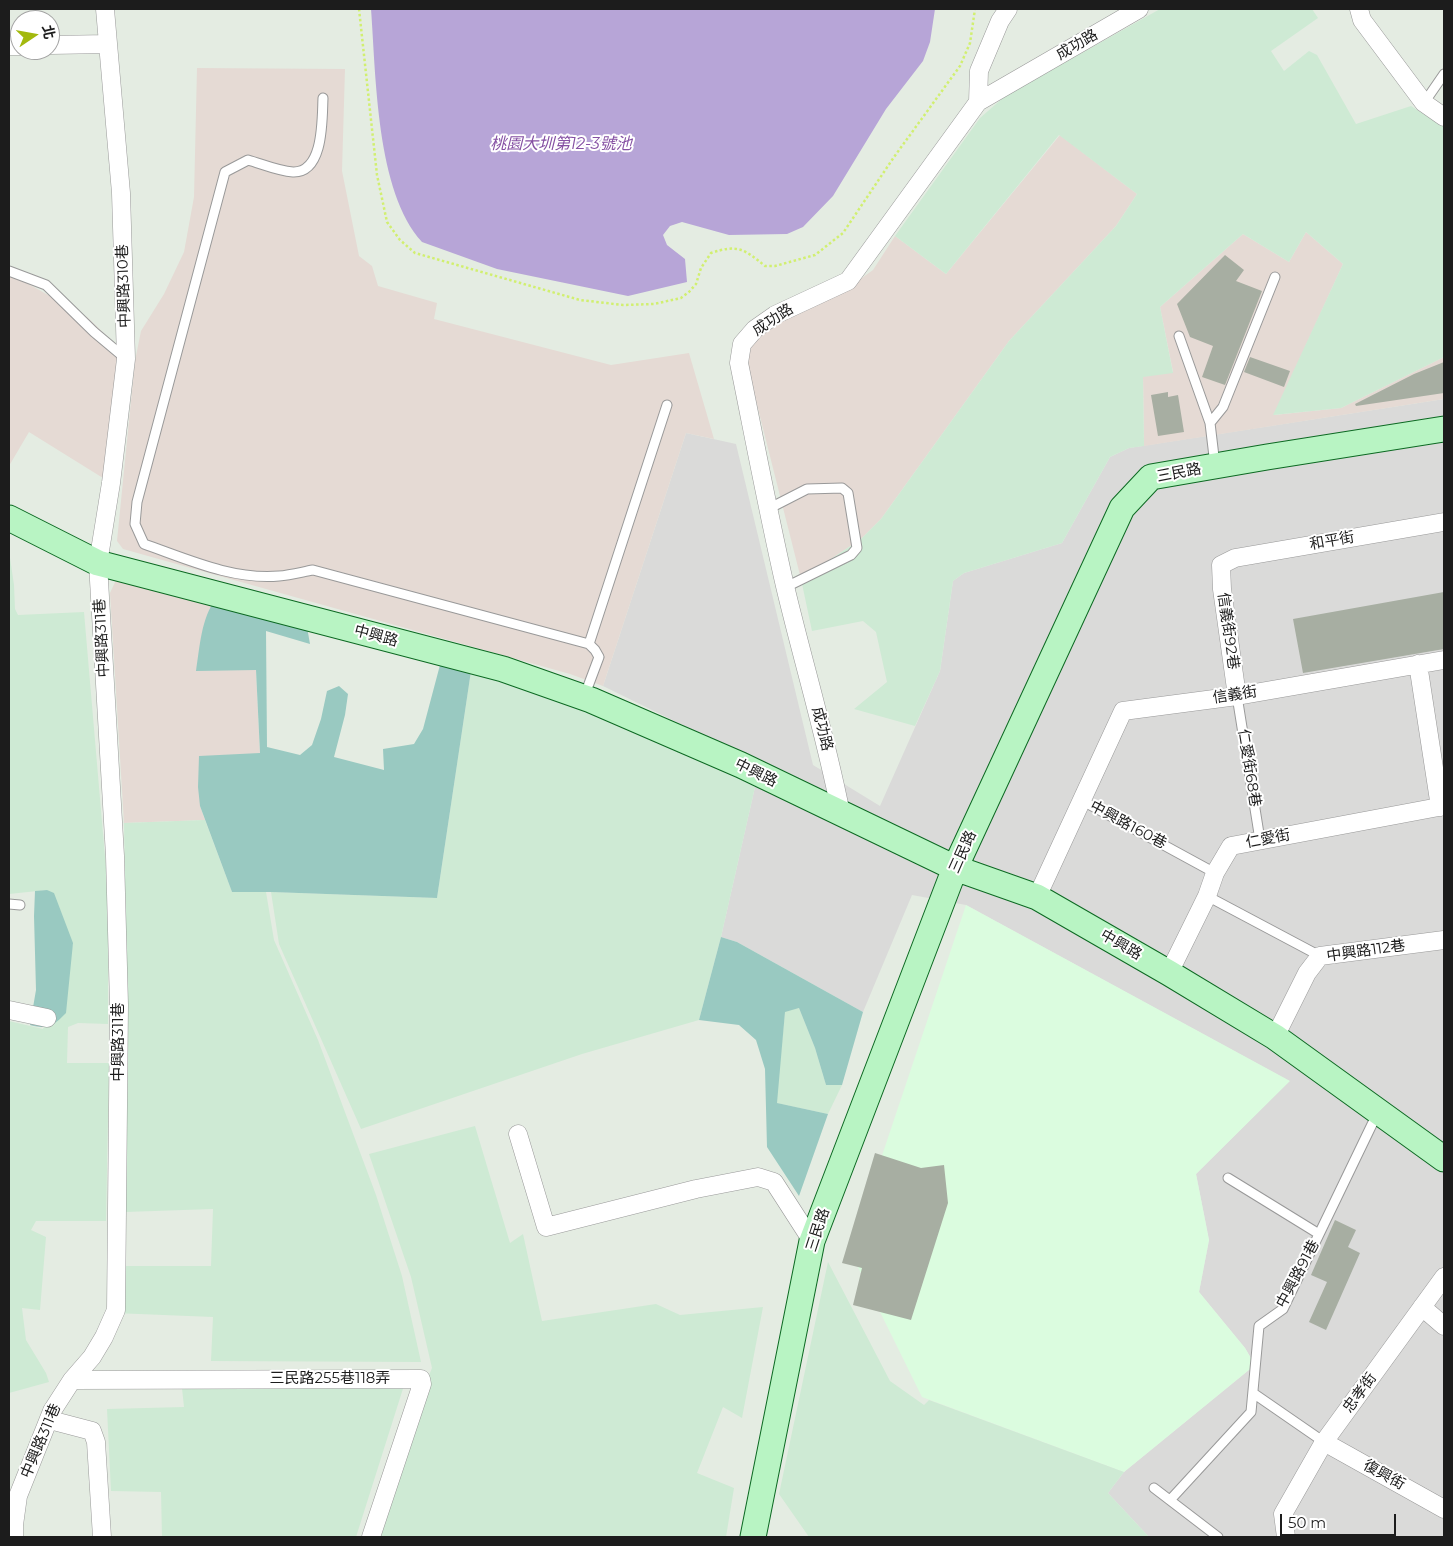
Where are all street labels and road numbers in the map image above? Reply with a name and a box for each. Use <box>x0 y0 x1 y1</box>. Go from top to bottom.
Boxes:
street label: 成功路 <box>1053 26 1101 64</box>
street label: 中興路310巷 <box>114 244 134 328</box>
street label: 成功路 <box>749 300 797 340</box>
street label: 三民路 <box>1155 460 1203 486</box>
street label: 和平街 <box>1308 528 1356 554</box>
street label: 信義街92巷 <box>1214 591 1242 671</box>
street label: 中興路311巷 <box>91 598 113 678</box>
street label: 中興路 <box>352 621 400 651</box>
street label: 信義街 <box>1211 683 1259 707</box>
street label: 成功路 <box>808 705 836 753</box>
street label: 仁愛街68巷 <box>1234 728 1264 808</box>
street label: 中興路 <box>732 755 780 791</box>
street label: 中興路160巷 <box>1086 797 1170 853</box>
street label: 仁愛街 <box>1244 826 1292 852</box>
street label: 三民路 <box>946 828 980 876</box>
street label: 中興路 <box>1097 926 1145 964</box>
street label: 中興路112巷 <box>1325 937 1407 965</box>
street label: 中興路311巷 <box>110 1002 128 1082</box>
street label: 三民路 <box>802 1206 834 1254</box>
street label: 中興路91巷 <box>1273 1237 1323 1311</box>
street label: 三民路255巷118弄 <box>270 1370 390 1388</box>
street label: 忠孝街 <box>1339 1370 1381 1416</box>
street label: 中興路311巷 <box>17 1401 65 1481</box>
street label: 復興街 <box>1360 1456 1408 1494</box>

